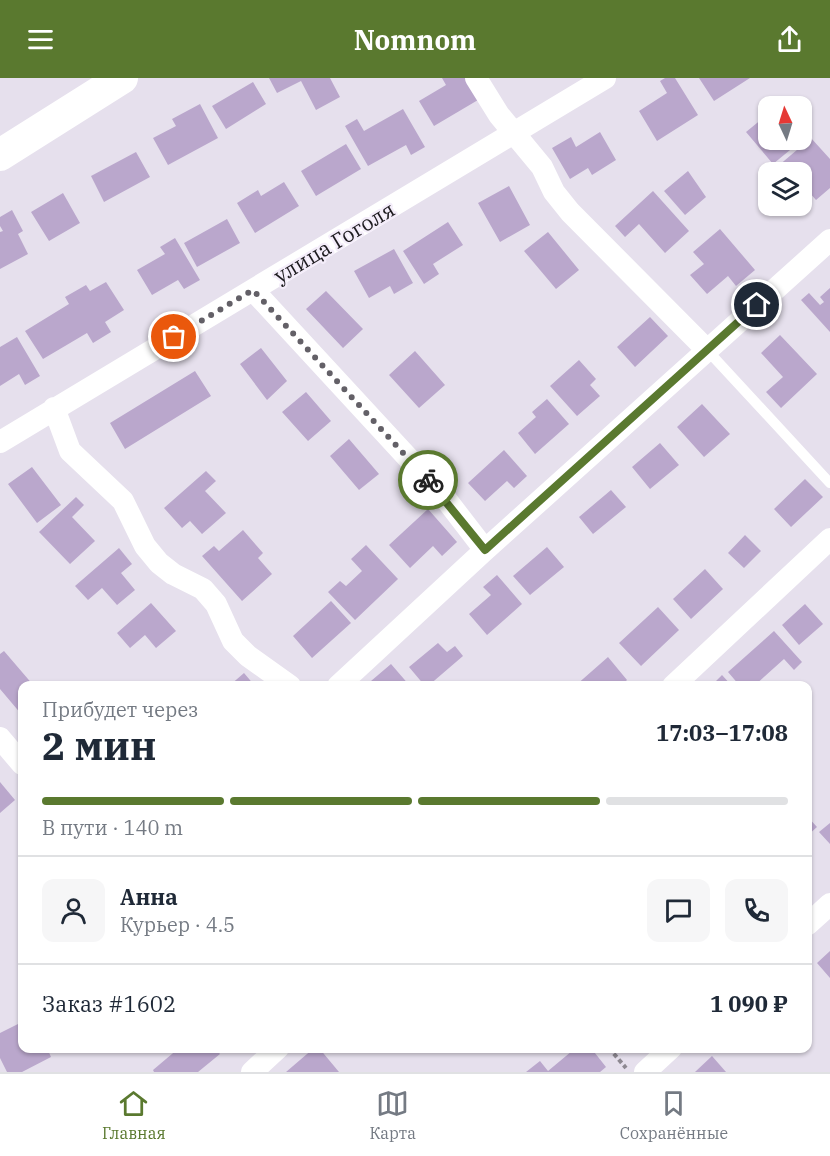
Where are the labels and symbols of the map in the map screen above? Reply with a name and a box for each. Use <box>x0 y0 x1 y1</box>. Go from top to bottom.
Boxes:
north arrow <box>758 96 812 150</box>
street label: улица Гоголя <box>268 195 400 289</box>
pin <box>731 279 782 330</box>
pin <box>148 311 199 362</box>
courier <box>398 450 458 510</box>

